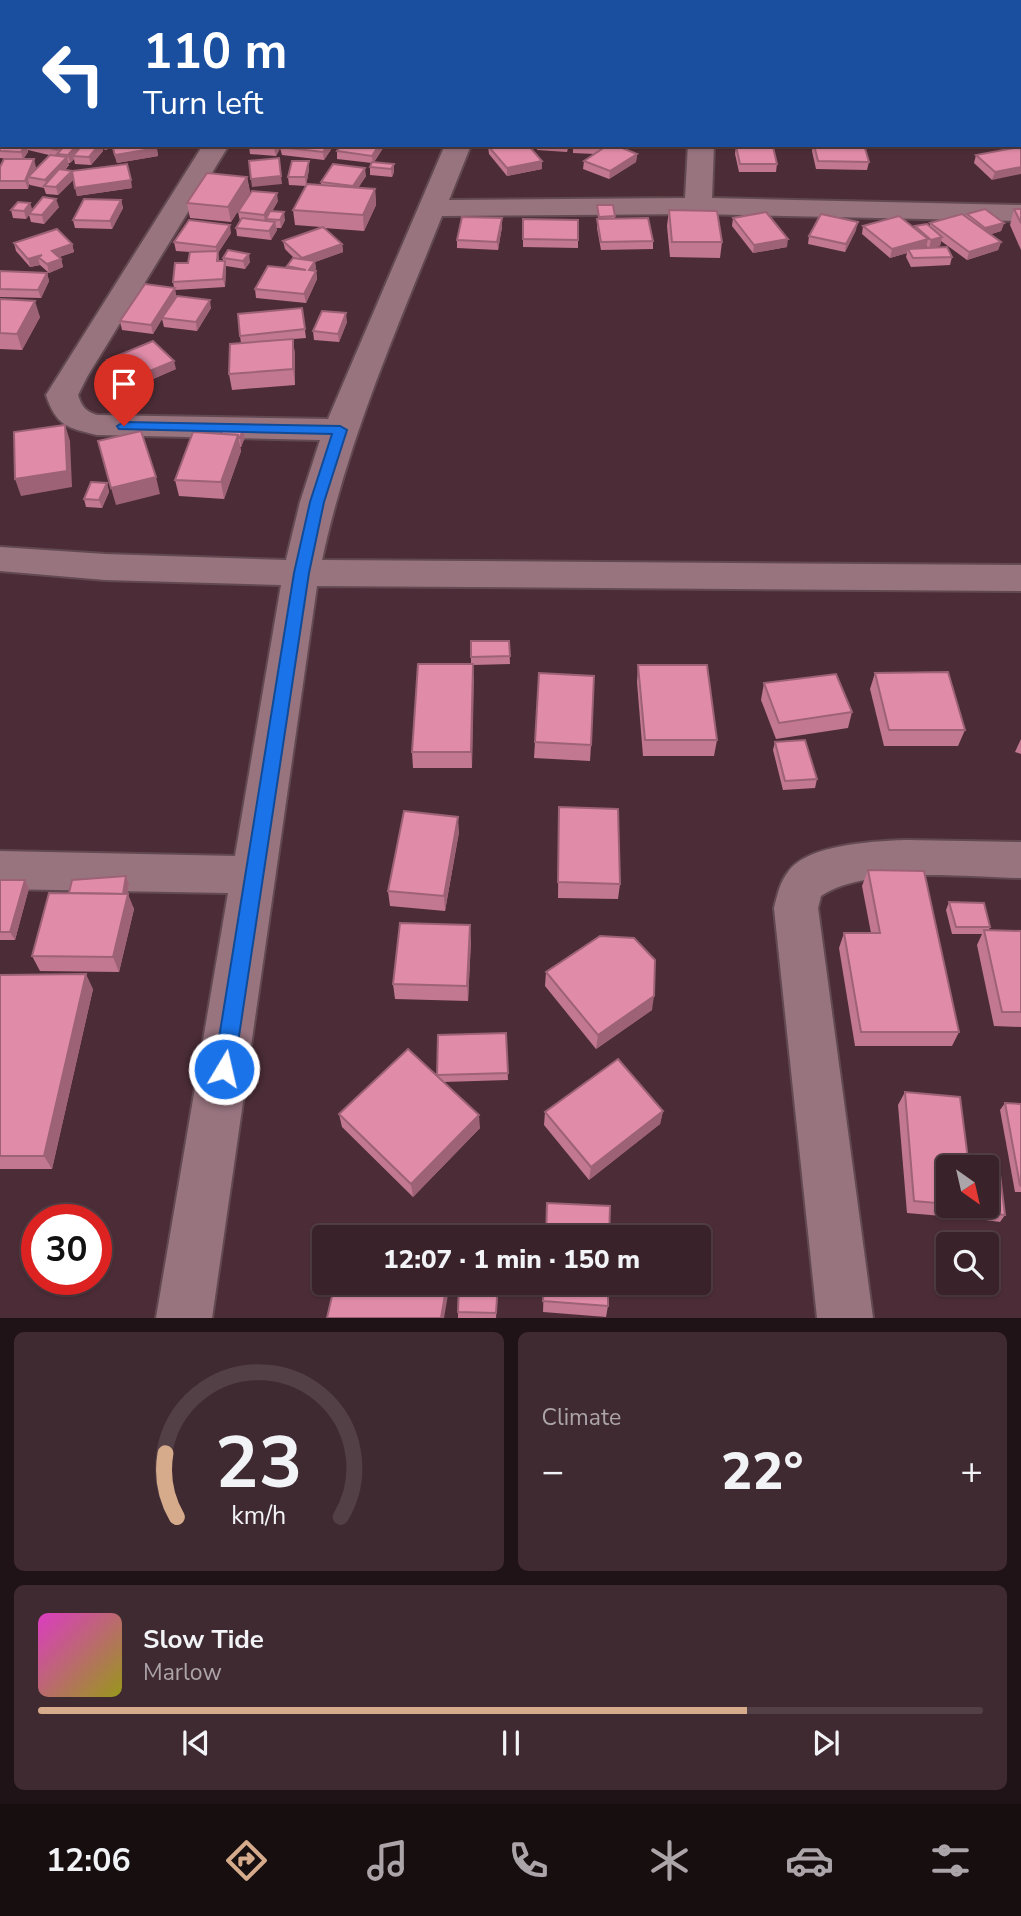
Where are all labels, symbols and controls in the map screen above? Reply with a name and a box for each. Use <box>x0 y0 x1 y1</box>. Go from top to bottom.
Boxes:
text: 110 m <box>143 18 287 85</box>
icon: left <box>28 28 119 119</box>
text: Turn left <box>143 82 263 125</box>
pin <box>94 354 154 426</box>
icon: arrive <box>105 365 143 403</box>
position arrow <box>187 1032 261 1106</box>
north arrow <box>936 1155 999 1218</box>
map controls <box>936 1155 999 1295</box>
speed limit sign: 30 <box>21 1204 112 1295</box>
button: search <box>936 1232 999 1295</box>
text: 12:07 · 1 min · 150 m <box>383 1242 640 1277</box>
text: Climate <box>542 1402 621 1433</box>
text: 23 <box>215 1414 302 1514</box>
text: 22° <box>721 1436 803 1507</box>
text: − <box>542 1446 564 1497</box>
text: + <box>960 1446 983 1497</box>
text: km/h <box>231 1499 286 1533</box>
text: Slow Tide <box>143 1622 264 1657</box>
text: Marlow <box>143 1657 222 1688</box>
icon: previous <box>177 1724 215 1762</box>
icon: pause <box>492 1724 530 1762</box>
icon: next <box>807 1724 845 1762</box>
icon: directions <box>222 1836 271 1885</box>
icon: music <box>363 1836 412 1885</box>
icon: phone <box>504 1836 553 1885</box>
icon: climate <box>645 1836 694 1885</box>
icon: car <box>785 1836 834 1885</box>
icon: filters <box>926 1836 975 1885</box>
text: 12:06 <box>46 1839 131 1882</box>

